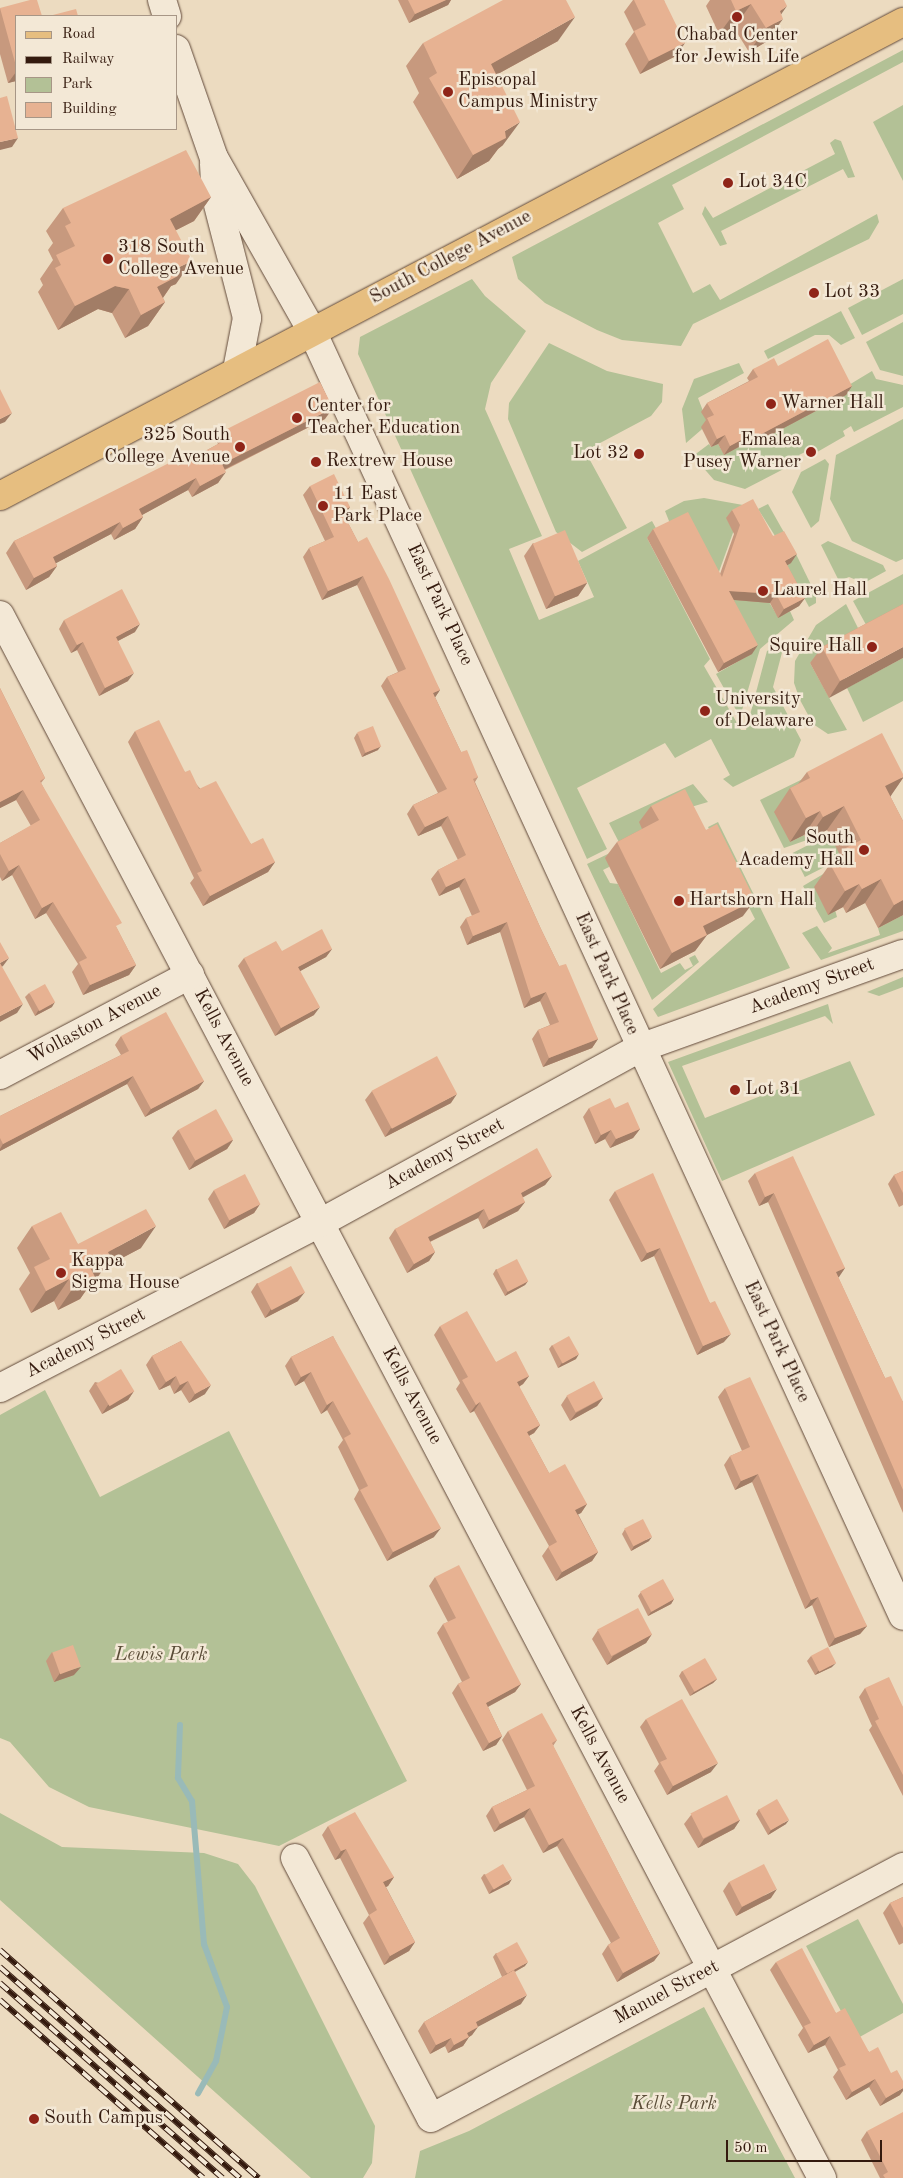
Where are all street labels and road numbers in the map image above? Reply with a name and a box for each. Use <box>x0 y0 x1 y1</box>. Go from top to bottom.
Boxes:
street label: South College Avenue <box>366 206 536 310</box>
street label: East Park Place <box>401 541 477 669</box>
street label: East Park Place <box>569 909 643 1039</box>
street label: Academy Street <box>746 954 878 1020</box>
street label: Wollaston Avenue <box>24 980 166 1070</box>
street label: Kells Avenue <box>188 985 258 1091</box>
street label: Academy Street <box>382 1114 508 1196</box>
street label: East Park Place <box>738 1278 814 1406</box>
street label: Academy Street <box>22 1304 150 1384</box>
street label: Kells Avenue <box>376 1343 446 1449</box>
street label: Kells Avenue <box>564 1702 634 1808</box>
street label: Manuel Street <box>611 1956 723 2030</box>

